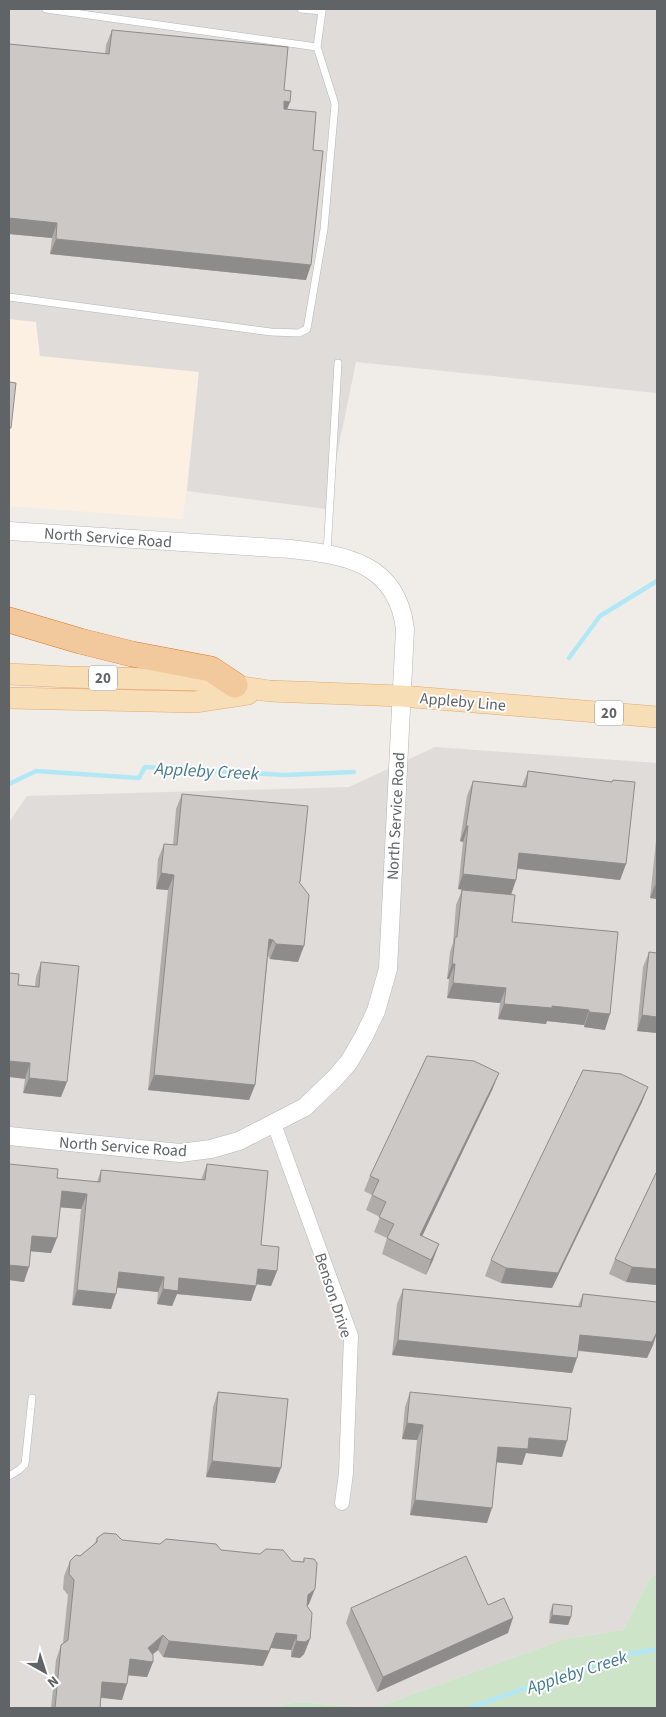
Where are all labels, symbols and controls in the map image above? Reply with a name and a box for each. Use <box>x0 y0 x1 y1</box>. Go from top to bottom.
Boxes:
street label: North Service Road <box>43 523 173 553</box>
road number: 20 <box>89 666 117 690</box>
street label: Appleby Line <box>419 687 507 717</box>
road number: 20 <box>595 700 623 726</box>
street label: North Service Road <box>382 751 410 881</box>
water label: Appleby Creek <box>153 756 260 787</box>
street label: North Service Road <box>58 1132 188 1162</box>
street label: Benson Drive <box>309 1250 357 1341</box>
water label: Appleby Creek <box>523 1644 631 1701</box>
north arrow <box>20 1647 70 1697</box>
text: N <box>43 1671 62 1692</box>

